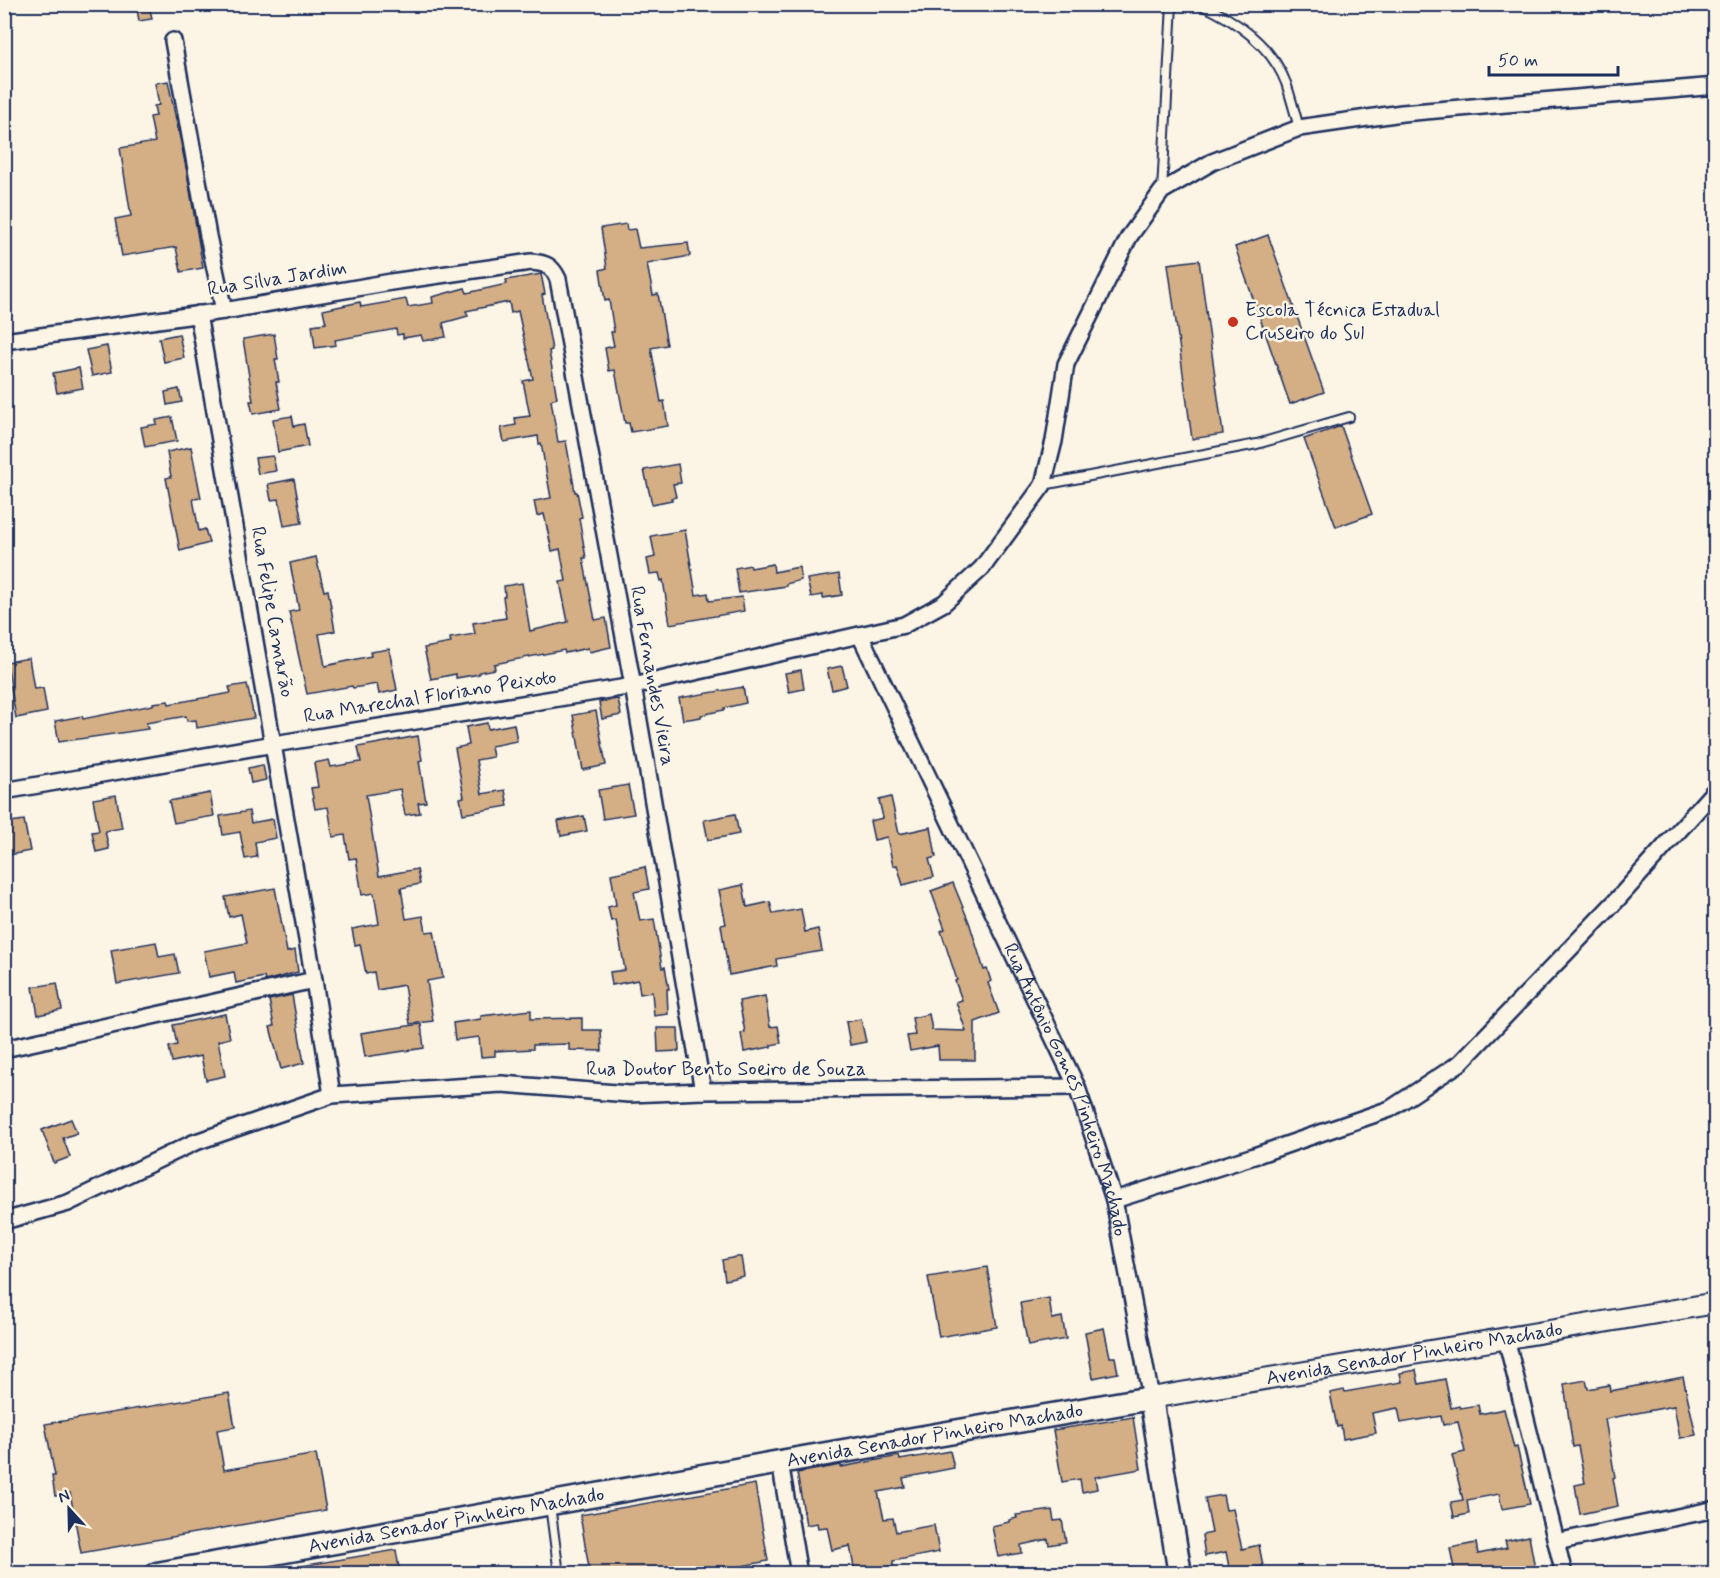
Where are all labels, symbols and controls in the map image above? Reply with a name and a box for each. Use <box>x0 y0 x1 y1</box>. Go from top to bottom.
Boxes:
scale bar <box>1489 39 1618 77</box>
text: 50 m <box>1498 49 1538 73</box>
street label: Rua Silva Jardim <box>205 255 349 303</box>
place label: Escola Técnica Estadual Cruseiro do Sul <box>1245 297 1440 347</box>
marker: Escola Técnica Estadual Cruseiro do Sul <box>1226 315 1240 329</box>
street label: Rua Felipe Camarão <box>244 524 300 700</box>
street label: Rua Fernandes Vieira <box>623 584 681 768</box>
street label: Rua Marechal Floriano Peixoto <box>302 664 558 730</box>
street label: Rua Antônio Gomes Pinheiro Machado <box>996 939 1134 1238</box>
street label: Rua Doutor Bento Soeiro de Souza <box>586 1056 866 1083</box>
street label: Avenida Senador Pinheiro Machado <box>1264 1316 1565 1392</box>
street label: Avenida Senador Pinheiro Machado <box>785 1396 1085 1474</box>
north arrow <box>39 1479 99 1539</box>
street label: Avenida Senador Pinheiro Machado <box>306 1480 606 1560</box>
text: N <box>55 1485 73 1508</box>

